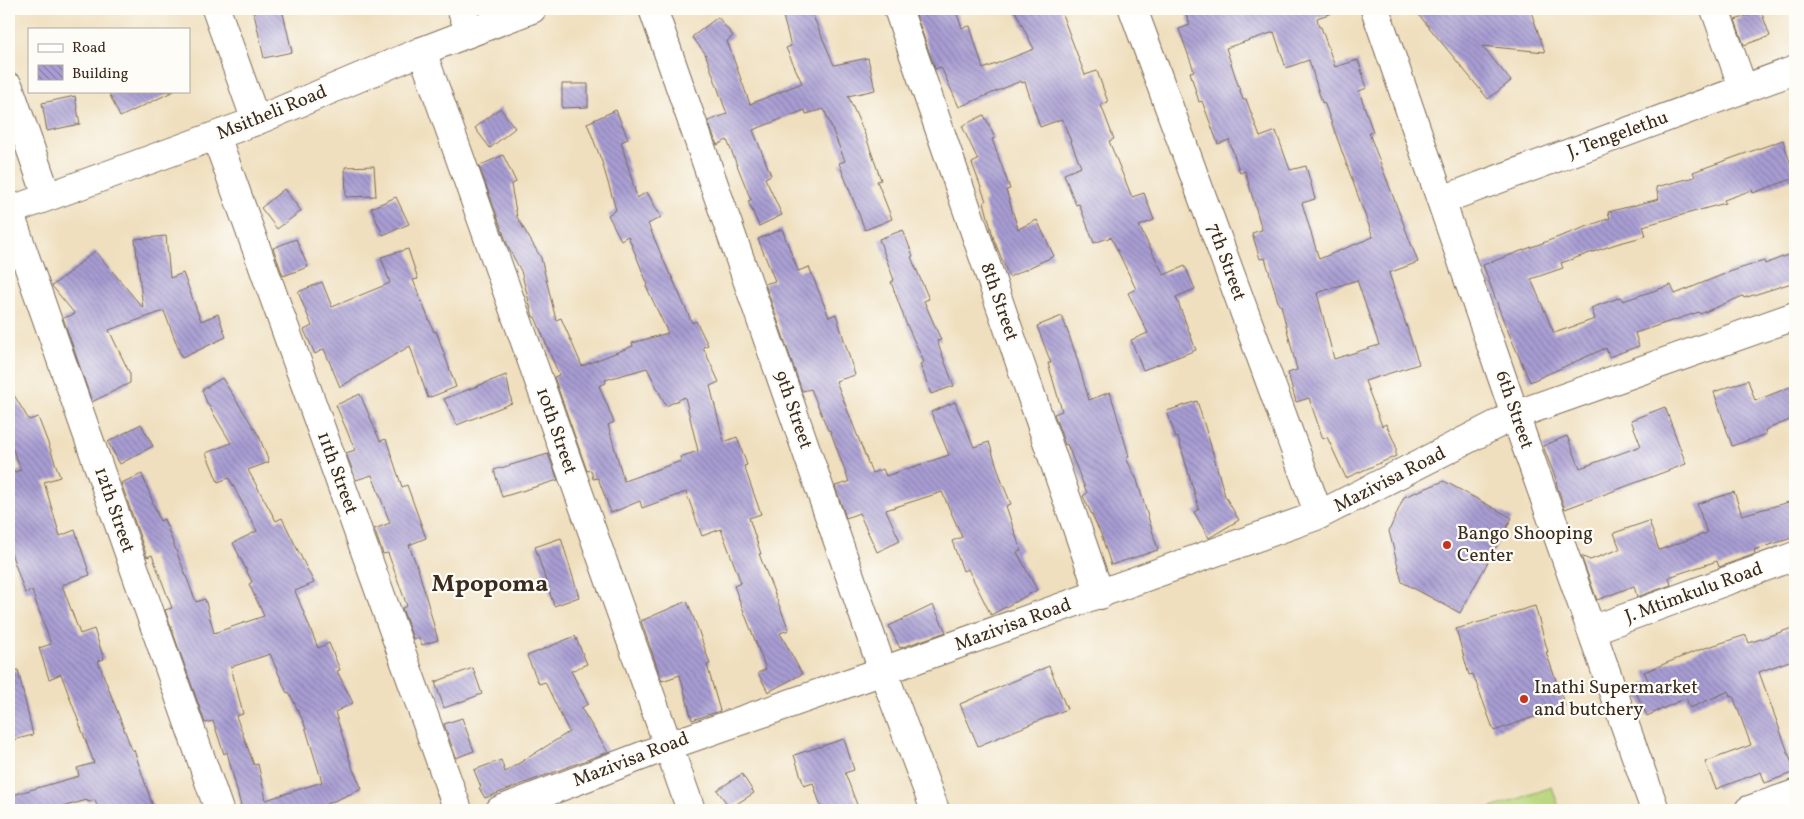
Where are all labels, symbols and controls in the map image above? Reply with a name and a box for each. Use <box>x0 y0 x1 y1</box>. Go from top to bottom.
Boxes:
legend <box>28 28 190 92</box>
text: Road <box>72 38 106 59</box>
text: Building <box>72 64 129 85</box>
street label: Msitheli Road <box>213 79 331 147</box>
street label: J. Tengelethu <box>1564 105 1672 165</box>
street label: 7th Street <box>1200 220 1252 305</box>
street label: 8th Street <box>973 259 1025 345</box>
street label: 9th Street <box>767 367 819 453</box>
street label: 6th Street <box>1488 367 1540 453</box>
street label: 10th Street <box>529 384 583 478</box>
street label: 11th Street <box>310 428 364 518</box>
street label: Mazivisa Road <box>1330 441 1450 519</box>
street label: 12th Street <box>87 464 141 557</box>
place label: Bango Shooping Center <box>1457 521 1593 569</box>
marker: Bango Shooping Center <box>1441 539 1453 551</box>
street label: J. Mtimkulu Road <box>1621 556 1767 630</box>
district label: Mpopoma <box>432 568 548 602</box>
street label: Mazivisa Road <box>951 592 1075 658</box>
place label: Inathi Supermarket and butchery <box>1534 675 1698 723</box>
marker: Inathi Supermarket and butchery <box>1518 693 1530 705</box>
street label: Mazivisa Road <box>569 726 693 794</box>

